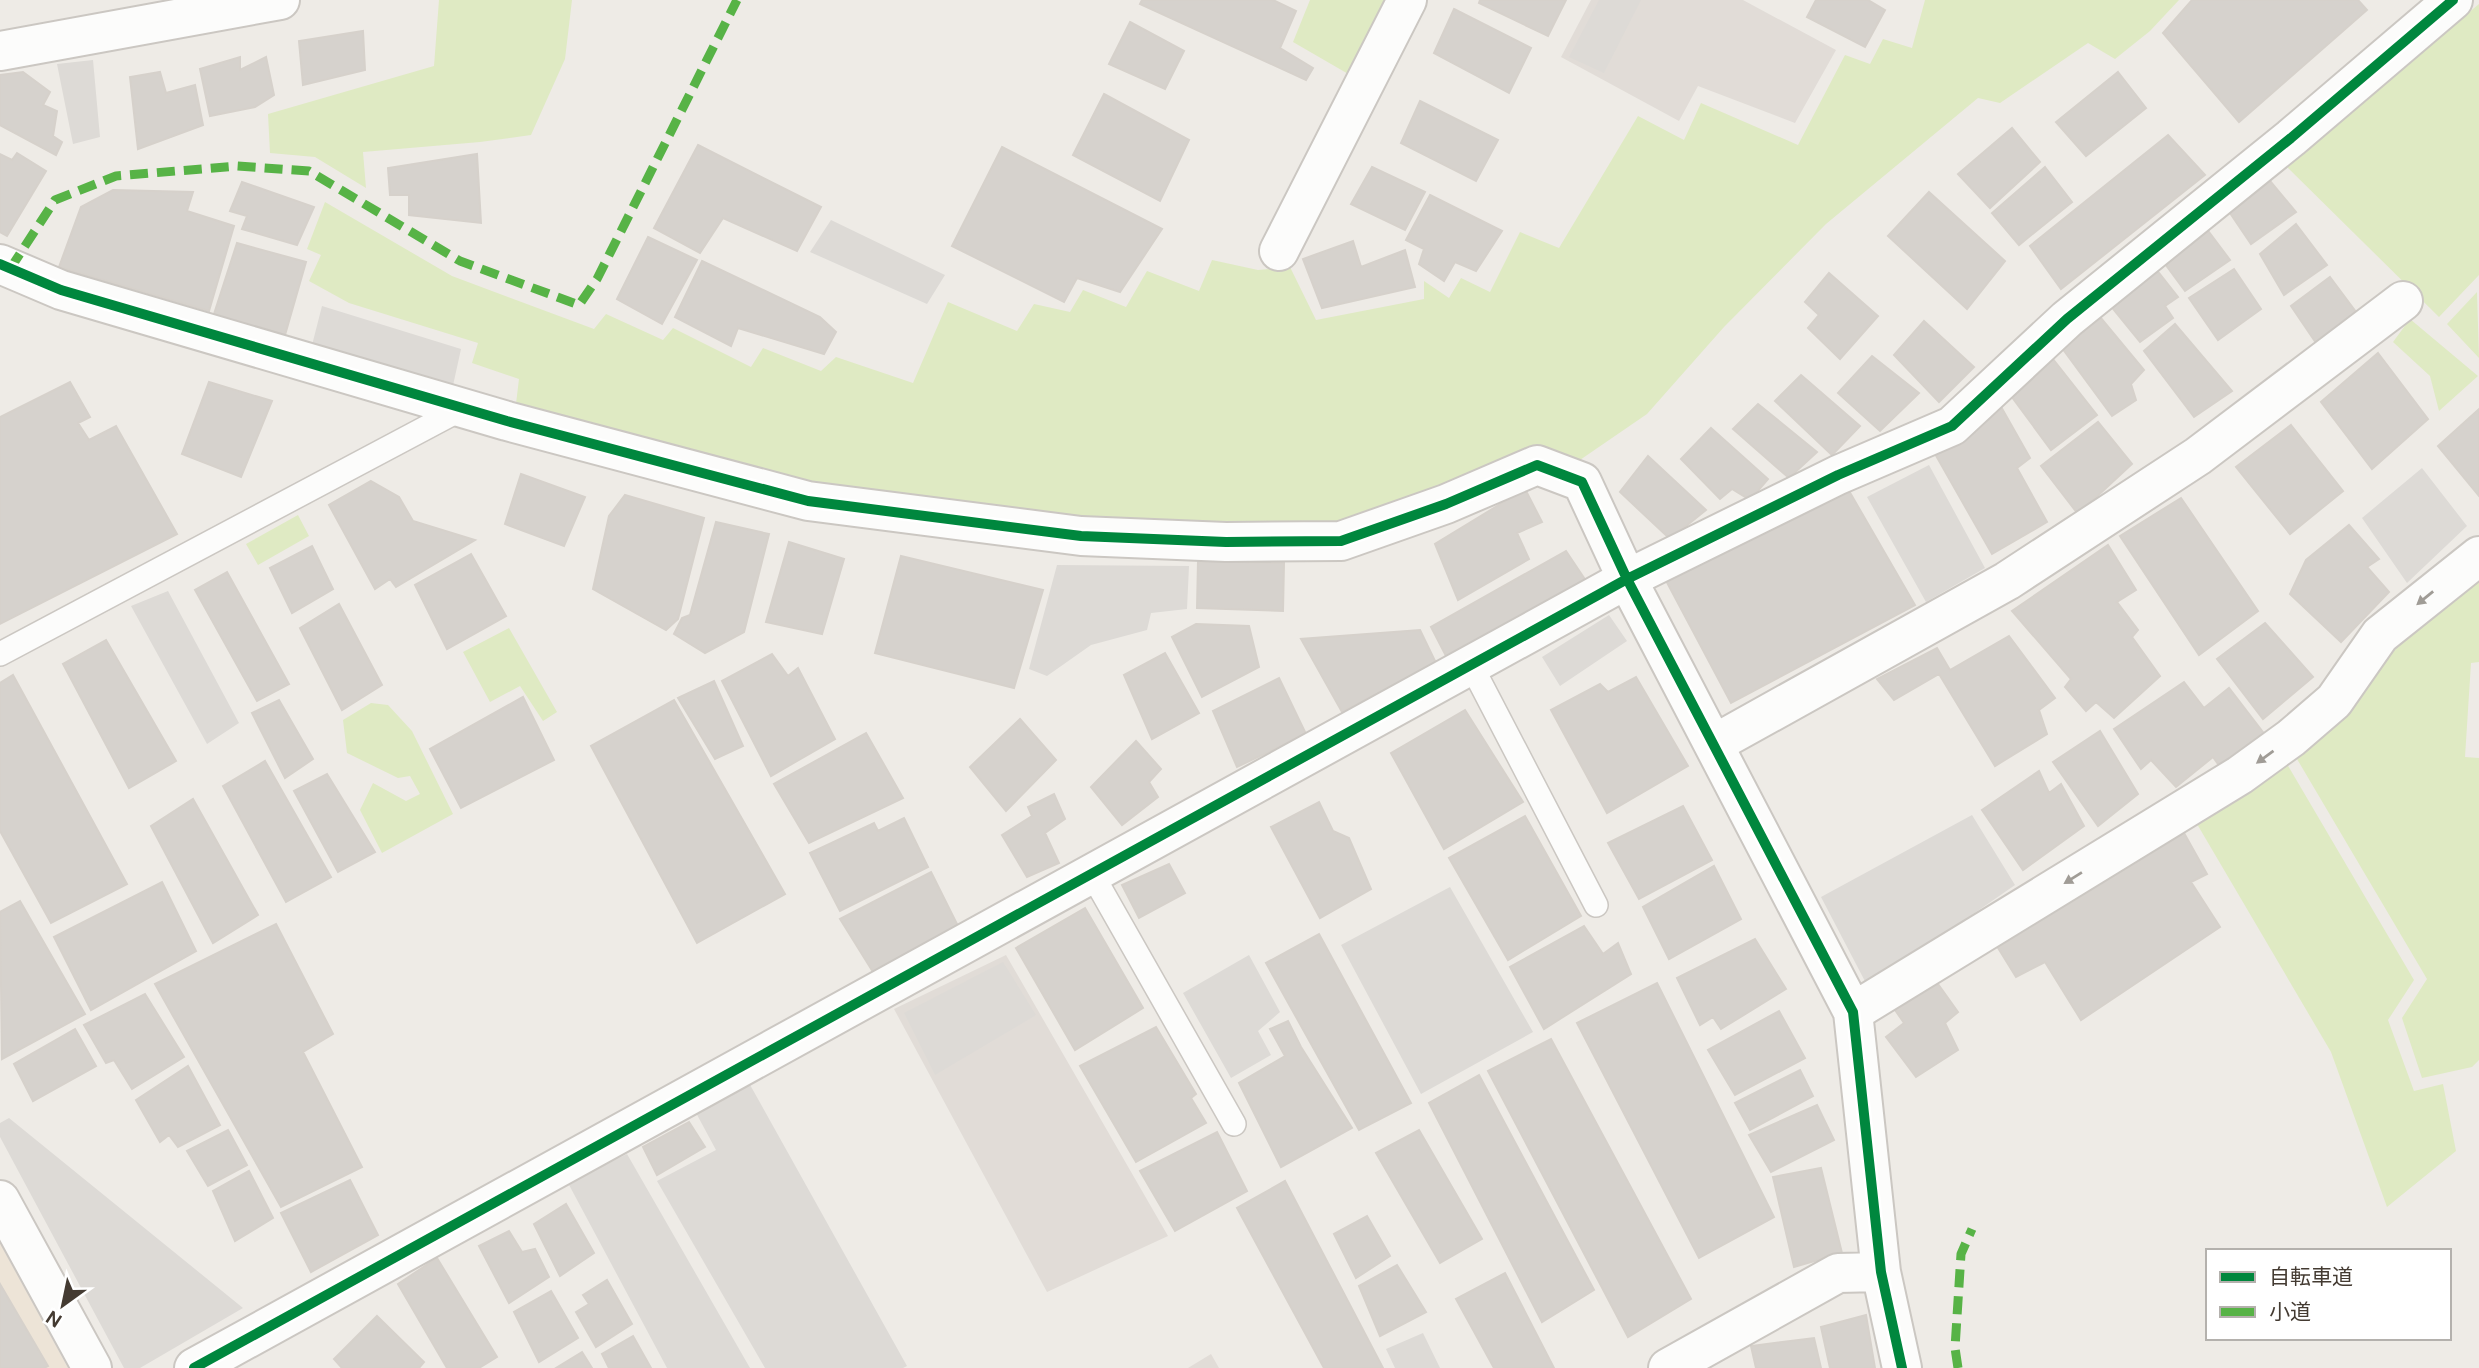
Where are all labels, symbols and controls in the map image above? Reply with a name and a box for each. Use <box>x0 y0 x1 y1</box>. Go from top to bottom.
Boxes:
one-way arrow <box>2417 590 2434 605</box>
one-way arrow <box>2256 750 2274 764</box>
one-way arrow <box>2063 871 2082 884</box>
legend <box>2206 1249 2451 1340</box>
text: 自転車道 <box>2269 1263 2353 1291</box>
north arrow <box>28 1270 98 1340</box>
text: 小道 <box>2269 1298 2311 1326</box>
text: N <box>41 1305 67 1333</box>

